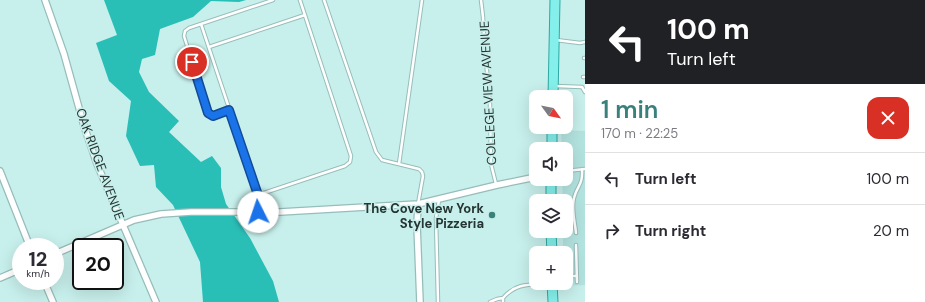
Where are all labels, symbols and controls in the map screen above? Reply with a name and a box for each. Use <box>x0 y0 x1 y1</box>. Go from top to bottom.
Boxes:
text: 100 m <box>667 11 750 48</box>
icon: left <box>601 16 653 68</box>
street label: COLLEGE VIEW AVENUE <box>476 20 500 166</box>
pin <box>175 45 209 79</box>
text: Turn left <box>667 47 736 71</box>
icon: arrive <box>181 51 203 73</box>
north arrow <box>529 90 573 134</box>
map controls <box>529 90 573 290</box>
text: 1 min <box>601 94 658 125</box>
button: close <box>867 97 909 139</box>
street label: OAK RIDGE AVENUE <box>72 106 128 222</box>
text: 170 m · 22:25 <box>601 125 678 142</box>
button: sound <box>529 142 573 186</box>
icon: left <box>601 168 623 190</box>
text: Turn left <box>635 169 696 189</box>
text: 100 m <box>866 169 909 189</box>
position arrow <box>237 191 279 233</box>
button: layers <box>529 194 573 238</box>
place label: The Cove New York Style Pizzeria <box>364 200 484 232</box>
marker: The Cove New York Style Pizzeria <box>487 210 497 220</box>
icon: right <box>601 220 623 242</box>
text: Turn right <box>635 221 706 241</box>
text: 20 m <box>873 221 909 241</box>
speed limit sign: 20 <box>72 238 124 290</box>
text: 12 <box>29 246 47 272</box>
button: + <box>529 246 573 290</box>
text: km/h <box>26 267 50 280</box>

